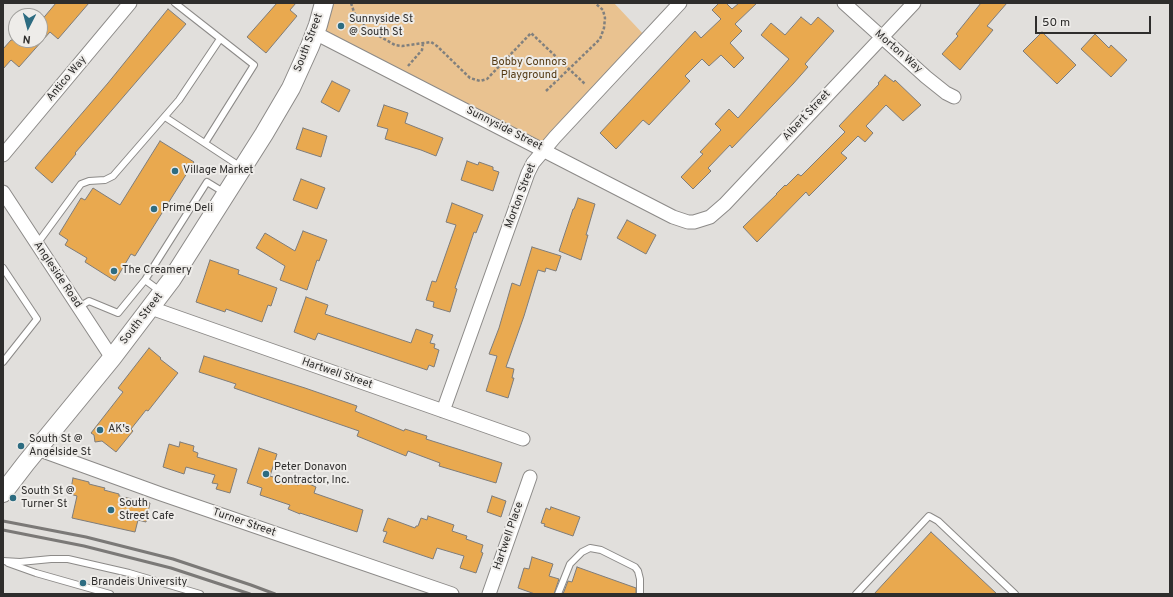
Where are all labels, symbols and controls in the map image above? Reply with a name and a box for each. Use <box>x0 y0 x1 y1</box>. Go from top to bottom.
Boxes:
north arrow <box>8 8 48 48</box>
scale bar <box>1037 8 1153 34</box>
street label: South Street <box>292 12 326 74</box>
place label: Sunnyside St @ South St <box>349 13 413 39</box>
text: 50 m <box>1042 15 1070 31</box>
marker: Sunnyside St @ South St <box>336 21 346 31</box>
street label: Morton Way <box>871 28 925 76</box>
text: N <box>22 32 32 46</box>
street label: Antico Way <box>44 54 90 104</box>
park label: Bobby Connors Playground <box>491 56 567 82</box>
street label: Albert Street <box>780 88 834 144</box>
street label: Sunnyside Street <box>464 104 544 154</box>
street label: Morton Street <box>503 162 539 230</box>
place label: Village Market <box>183 164 253 178</box>
marker: Village Market <box>170 166 180 176</box>
place label: Prime Deli <box>162 202 213 216</box>
marker: Prime Deli <box>149 204 159 214</box>
street label: Angleside Road <box>30 239 84 311</box>
place label: The Creamery <box>122 264 192 278</box>
marker: The Creamery <box>109 266 119 276</box>
street label: South Street <box>118 291 166 347</box>
street label: Hartwell Street <box>300 356 374 392</box>
place label: AK's <box>108 423 130 437</box>
marker: AK's <box>95 425 105 435</box>
place label: South St @ Angelside St <box>29 433 91 459</box>
marker: South St @ Angelside St <box>16 441 26 451</box>
place label: Peter Donavon Contractor, Inc. <box>274 461 349 487</box>
marker: Peter Donavon Contractor, Inc. <box>261 469 271 479</box>
place label: South St @ Turner St <box>21 485 75 511</box>
marker: South St @ Turner St <box>8 493 18 503</box>
place label: South Street Cafe <box>119 497 174 523</box>
street label: Hartwell Place <box>491 500 527 572</box>
marker: South Street Cafe <box>106 505 116 515</box>
street label: Turner Street <box>211 506 277 540</box>
place label: Brandeis University <box>91 576 187 590</box>
marker: Brandeis University <box>78 578 88 588</box>

